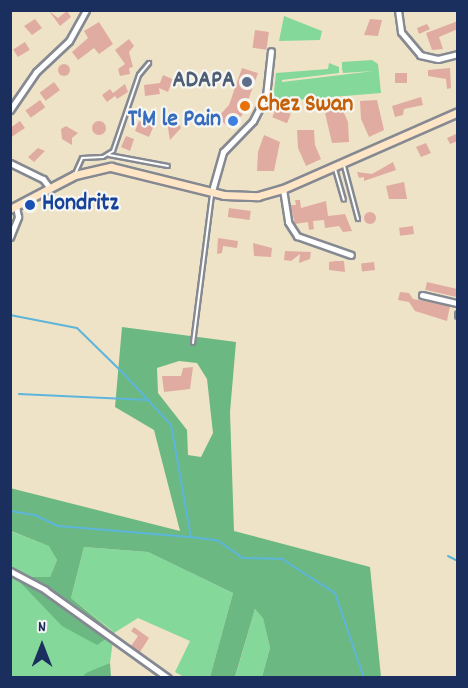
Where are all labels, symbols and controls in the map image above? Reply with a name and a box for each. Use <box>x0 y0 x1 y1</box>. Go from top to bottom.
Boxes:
place label: ADAPA <box>172 68 235 96</box>
marker: ADAPA <box>240 75 254 89</box>
place label: Chez Swan <box>257 92 353 120</box>
marker: Chez Swan <box>238 99 252 113</box>
place label: T'M le Pain <box>128 107 221 135</box>
marker: T'M le Pain <box>226 114 240 128</box>
place label: Hondritz <box>42 191 119 219</box>
marker: Hondritz <box>23 198 37 212</box>
north arrow <box>12 616 72 676</box>
text: N <box>38 616 46 639</box>

